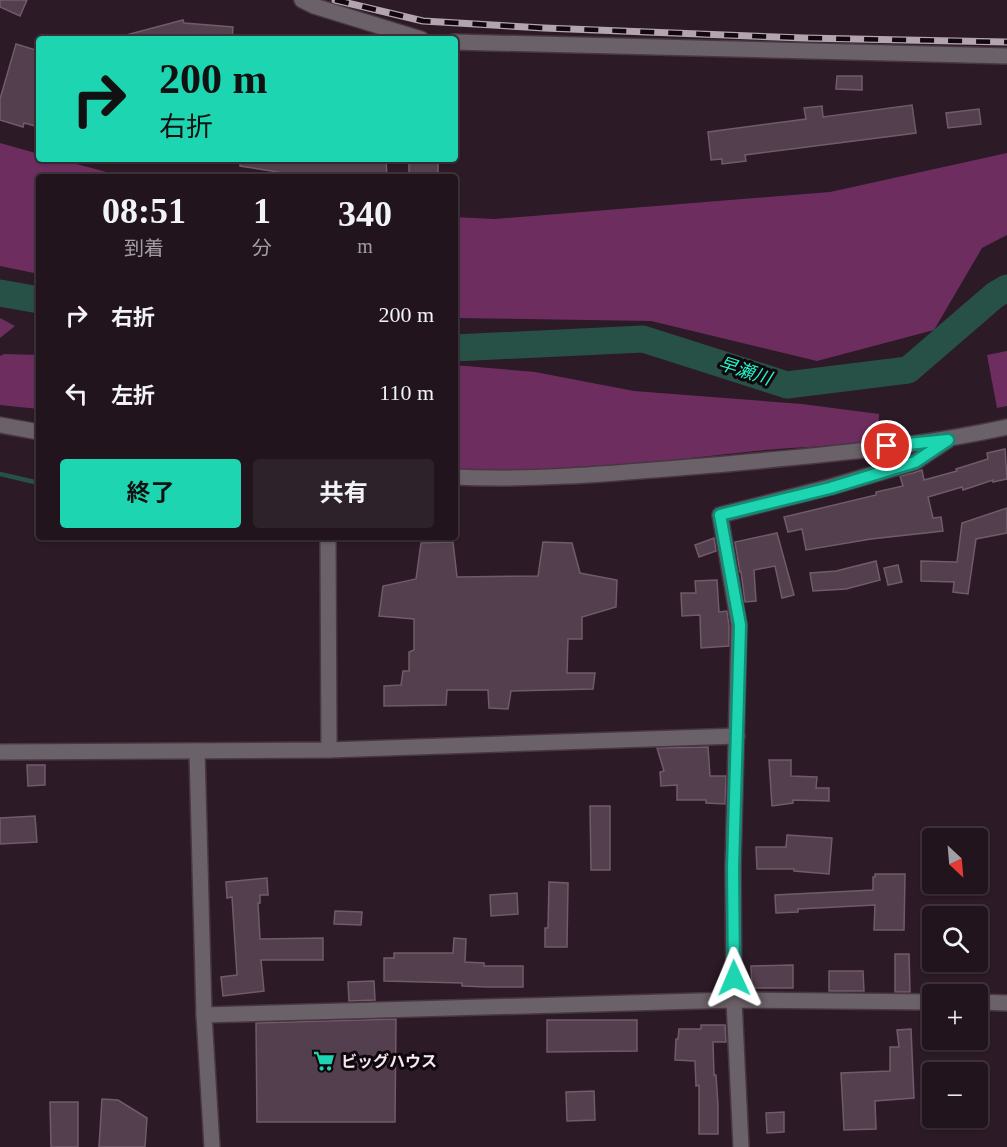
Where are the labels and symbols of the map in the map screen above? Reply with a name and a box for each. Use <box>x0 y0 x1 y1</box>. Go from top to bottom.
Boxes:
water label: 早瀬川 <box>716 353 776 389</box>
pin <box>861 420 912 471</box>
north arrow <box>922 828 988 894</box>
position arrow <box>702 946 766 1010</box>
supermarket icon: ビッグハウス <box>312 1049 336 1073</box>
place label: ビッグハウス <box>341 1052 437 1070</box>

